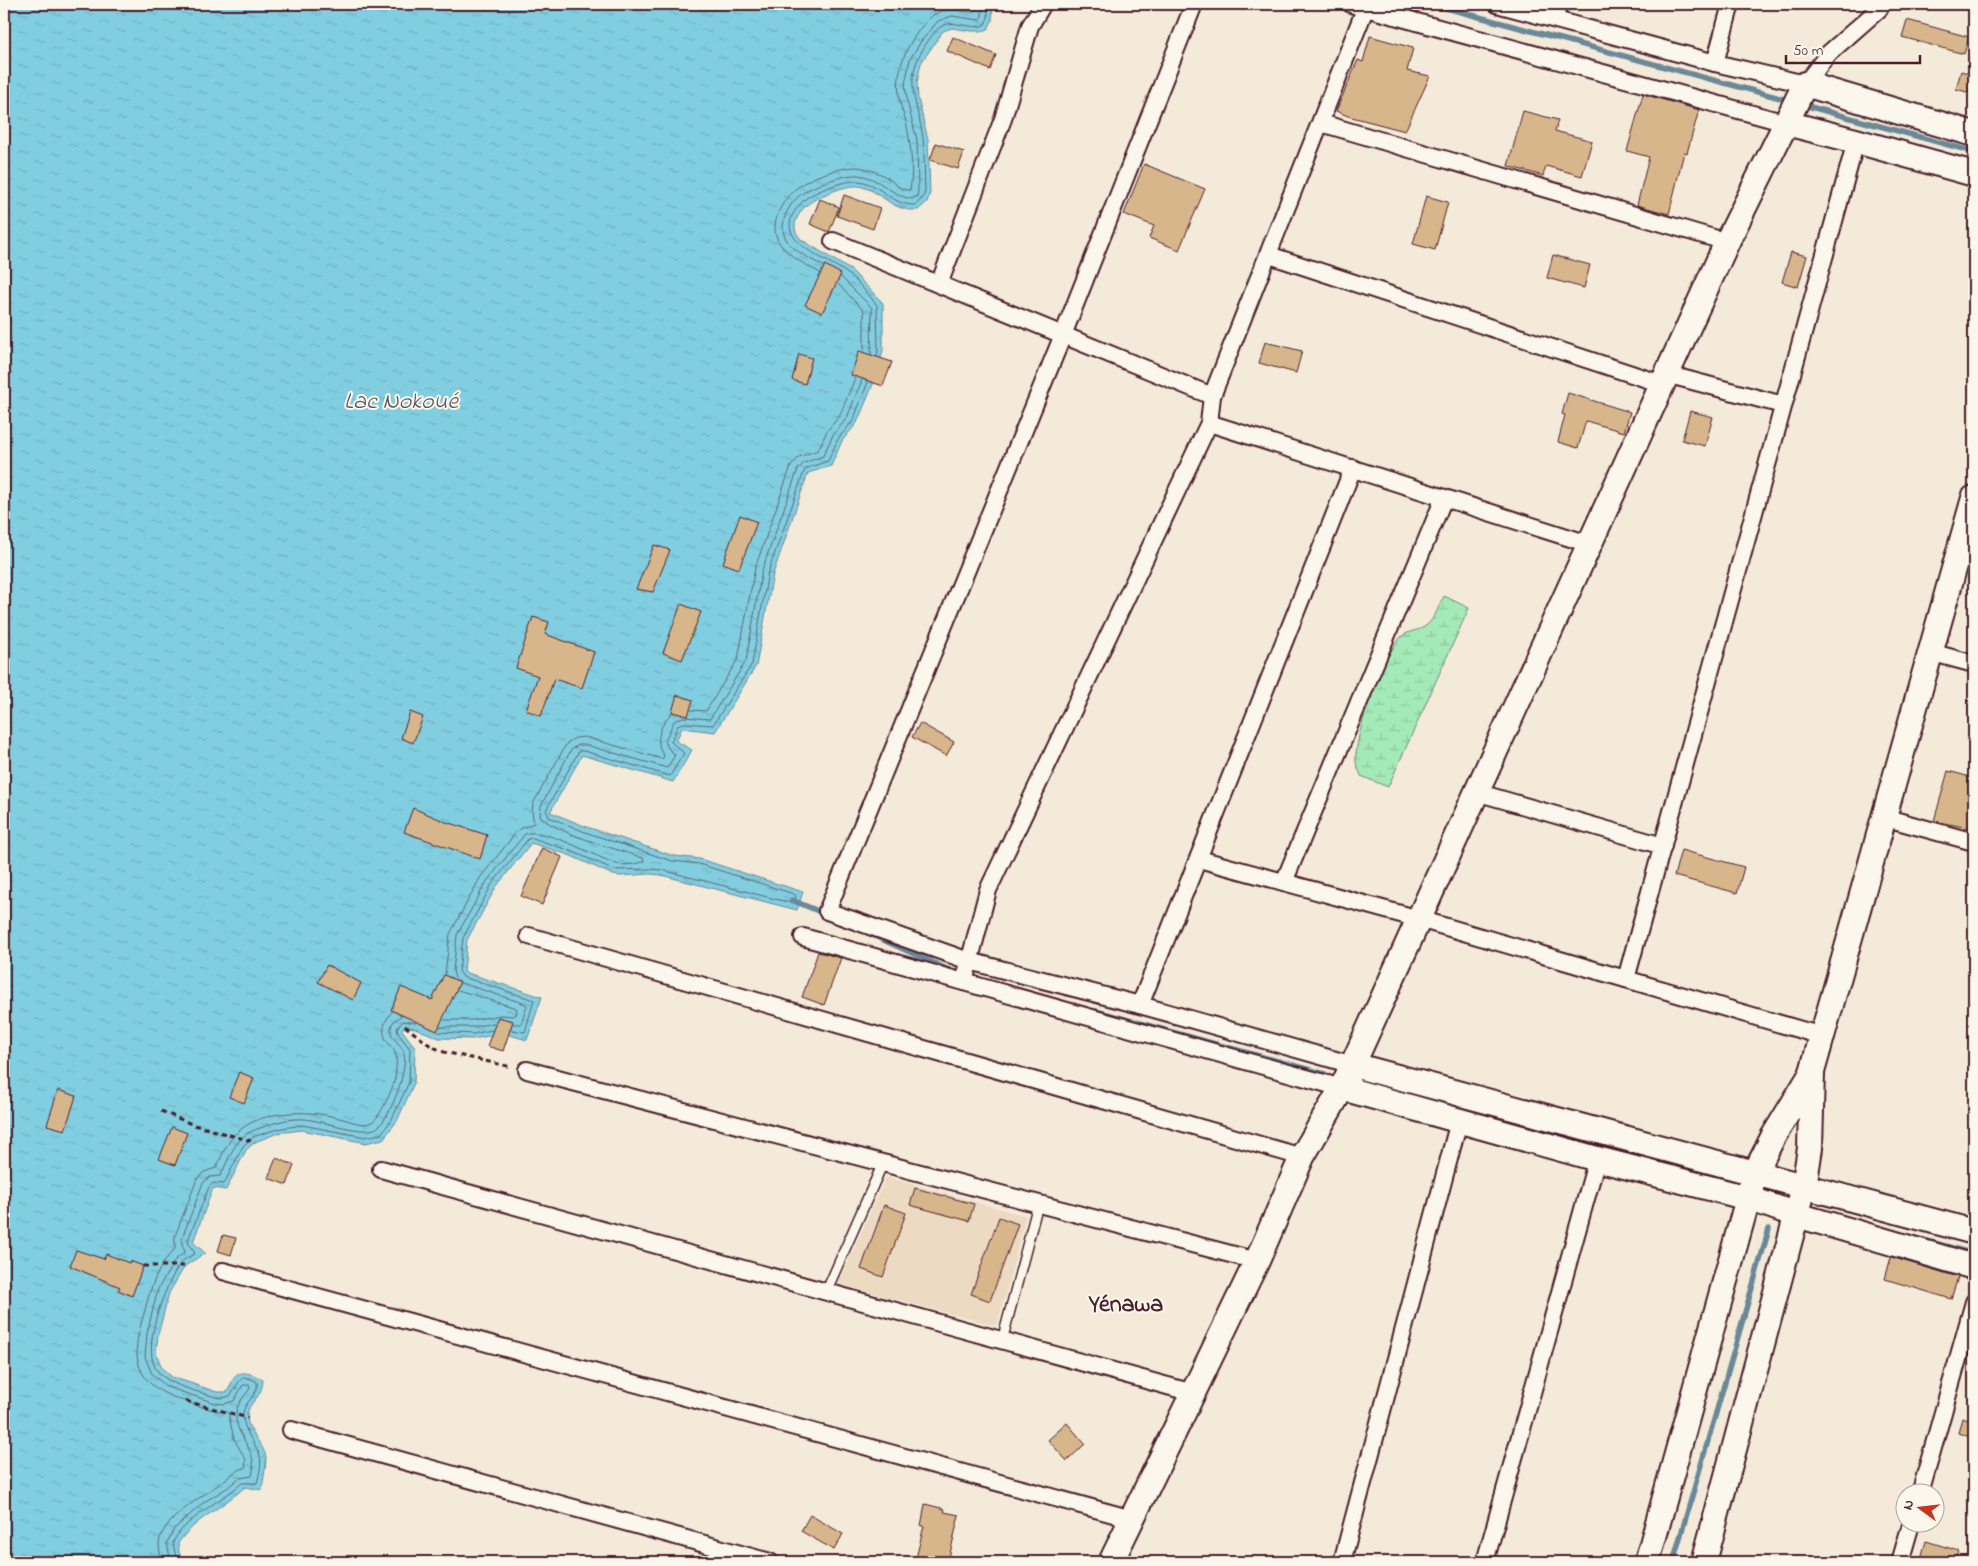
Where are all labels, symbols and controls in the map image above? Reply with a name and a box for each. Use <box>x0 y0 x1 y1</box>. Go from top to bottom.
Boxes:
scale bar <box>1786 32 1919 64</box>
text: 50 m <box>1793 40 1824 62</box>
water label: Lac Nokoué <box>344 385 459 420</box>
district label: Yénawa <box>1088 1288 1163 1323</box>
north arrow <box>1896 1484 1946 1534</box>
text: N <box>1898 1498 1920 1512</box>

